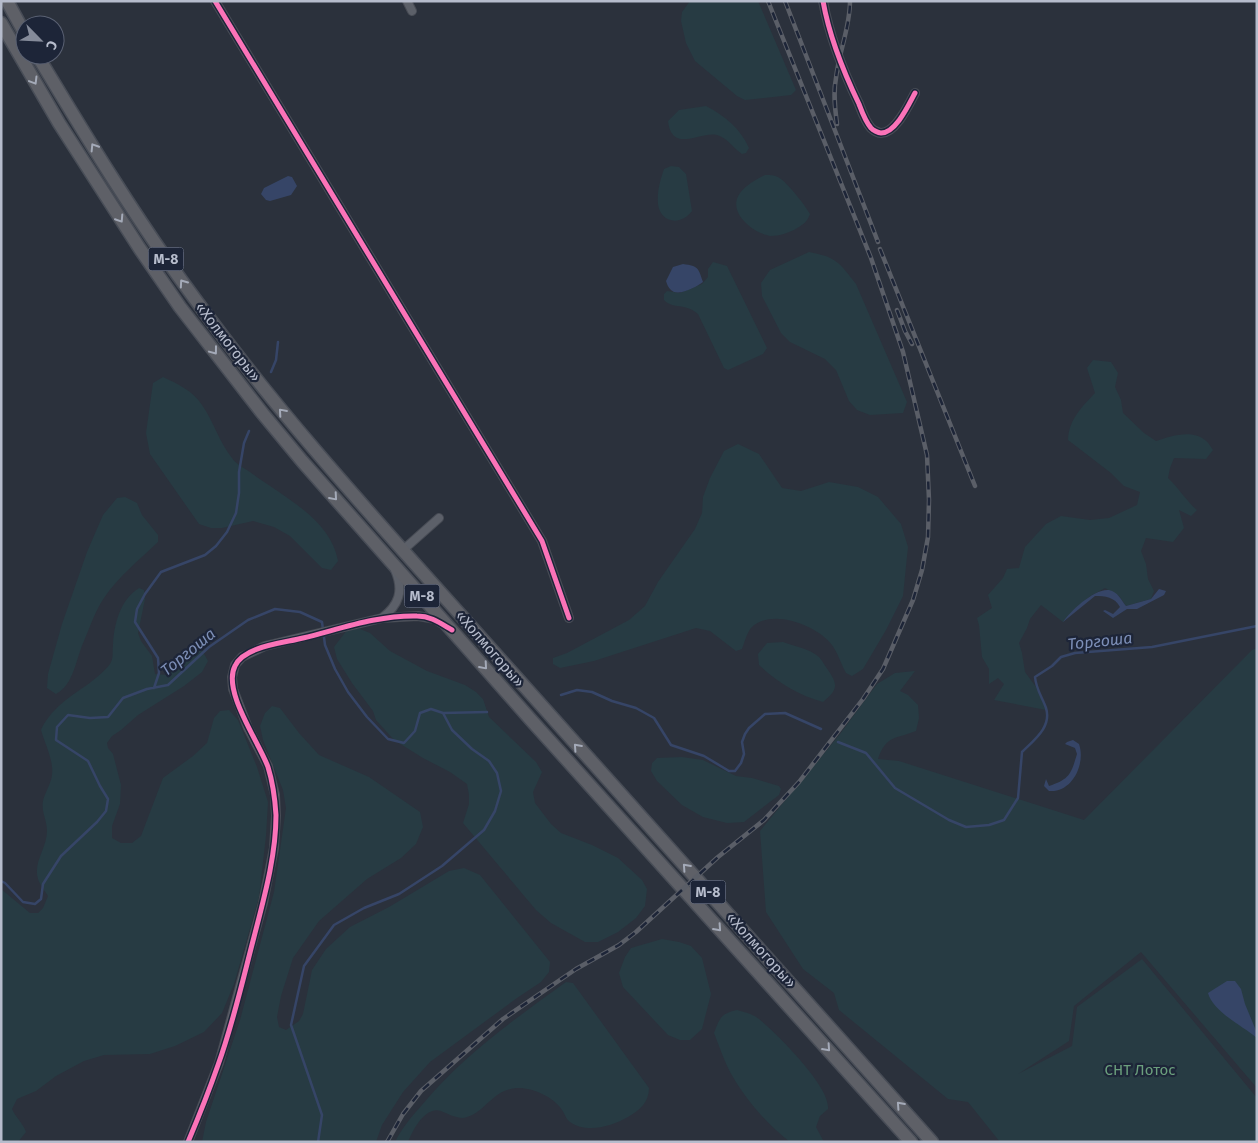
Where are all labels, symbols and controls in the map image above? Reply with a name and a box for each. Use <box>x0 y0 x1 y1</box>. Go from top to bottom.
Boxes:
north arrow <box>15 15 65 65</box>
text: С <box>42 38 61 52</box>
one-way arrow <box>27 75 37 84</box>
one-way arrow <box>90 144 100 153</box>
one-way arrow <box>114 213 123 222</box>
road number: М-8 <box>148 248 184 270</box>
one-way arrow <box>180 279 189 289</box>
street label: «Холмогоры» <box>191 299 265 385</box>
one-way arrow <box>208 345 216 354</box>
one-way arrow <box>279 408 288 417</box>
one-way arrow <box>328 492 337 501</box>
road number: М-8 <box>404 584 440 608</box>
street label: «Холмогоры» <box>452 607 528 691</box>
water label: Торгоша <box>157 624 219 680</box>
water label: Торгоша <box>1067 628 1133 654</box>
one-way arrow <box>478 661 487 670</box>
one-way arrow <box>574 743 583 752</box>
one-way arrow <box>683 864 692 873</box>
road number: М-8 <box>690 880 726 904</box>
street label: «Холмогоры» <box>722 908 800 992</box>
one-way arrow <box>713 922 722 931</box>
one-way arrow <box>822 1043 831 1052</box>
park label: СНТ Лотос <box>1105 1061 1175 1079</box>
one-way arrow <box>897 1102 906 1111</box>

